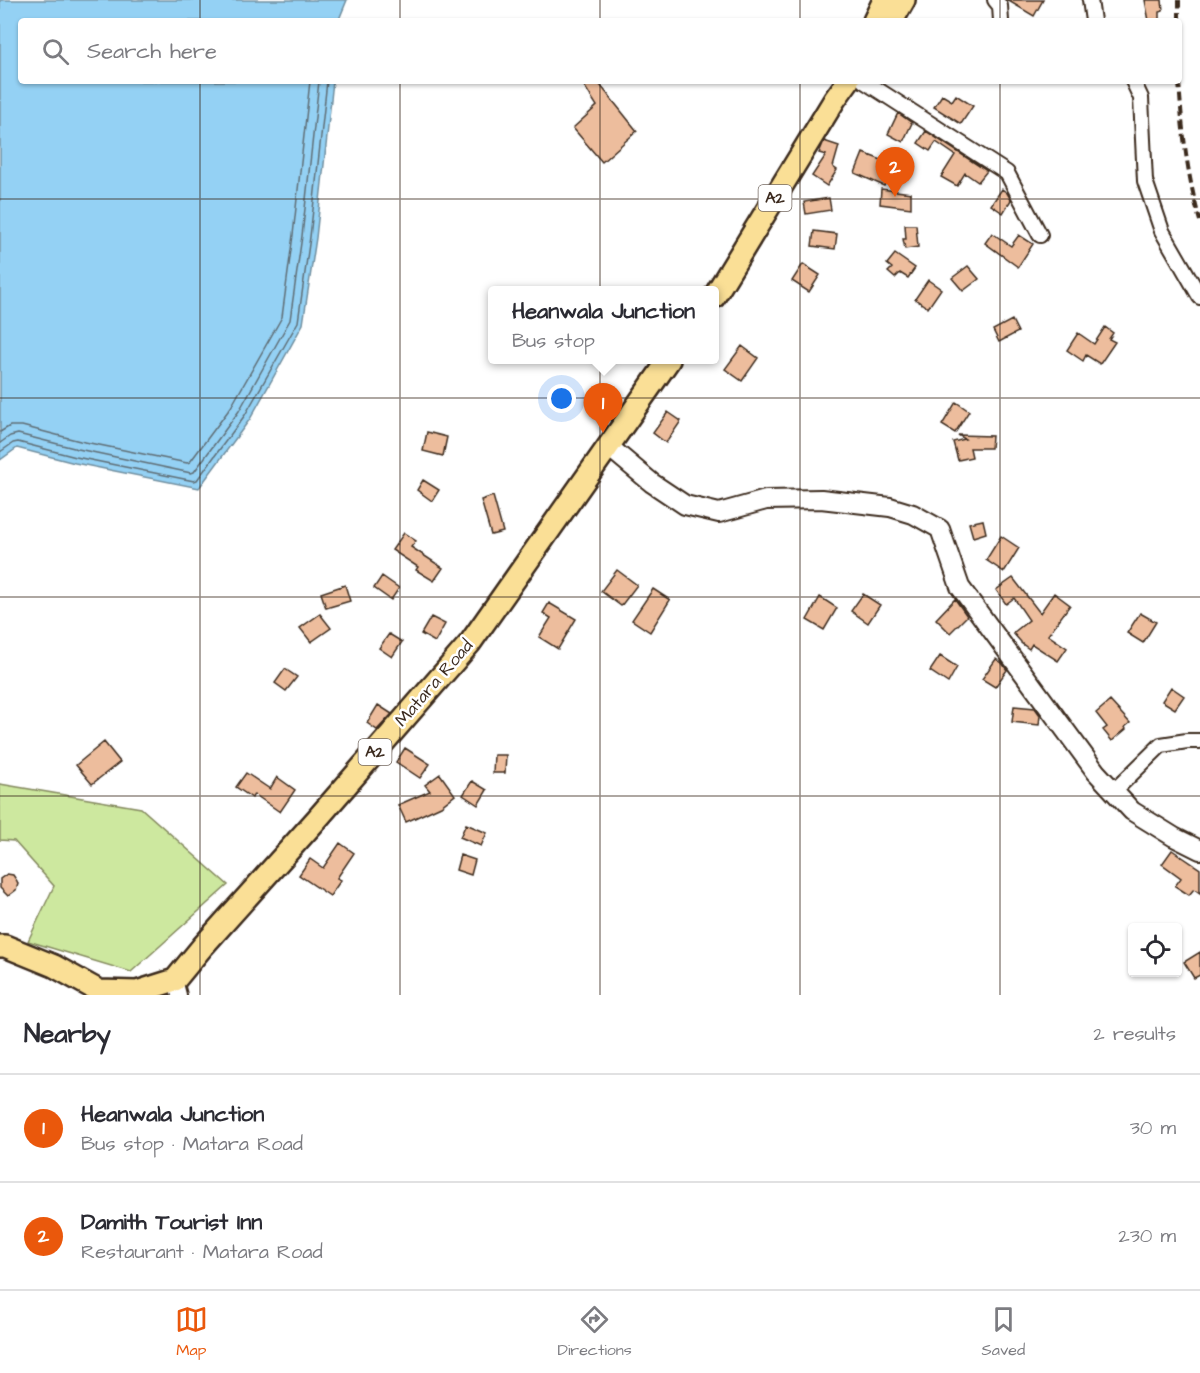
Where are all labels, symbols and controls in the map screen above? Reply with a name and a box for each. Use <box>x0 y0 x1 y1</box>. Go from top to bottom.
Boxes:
search box <box>18 18 1182 84</box>
icon: search <box>39 35 72 68</box>
text: Search here <box>87 36 217 67</box>
pin: 2 <box>876 148 914 197</box>
road number: A2 <box>758 185 792 211</box>
popup <box>488 286 719 364</box>
text: Heanwala Junction <box>512 296 695 327</box>
text: Bus stop <box>512 327 595 355</box>
your location <box>547 384 576 413</box>
pin: 1 <box>584 384 622 433</box>
street label: Matara Road <box>389 634 479 732</box>
road number: A2 <box>358 739 392 765</box>
map controls <box>1128 923 1182 977</box>
button: locate <box>1128 923 1182 977</box>
text: Nearby <box>24 1016 111 1052</box>
text: 2 results <box>1093 1020 1176 1048</box>
text: Heanwala Junction <box>81 1099 264 1130</box>
text: 1 <box>42 1114 45 1142</box>
text: 30 m <box>1130 1114 1176 1142</box>
text: Bus stop · Matara Road <box>81 1130 303 1158</box>
text: Damith Tourist Inn <box>81 1207 262 1238</box>
text: 2 <box>38 1222 49 1250</box>
text: 230 m <box>1118 1222 1176 1250</box>
text: Restaurant · Matara Road <box>81 1238 323 1266</box>
tab: Map <box>175 1303 208 1361</box>
tab: Directions <box>558 1303 632 1361</box>
tab: Saved <box>982 1303 1025 1361</box>

